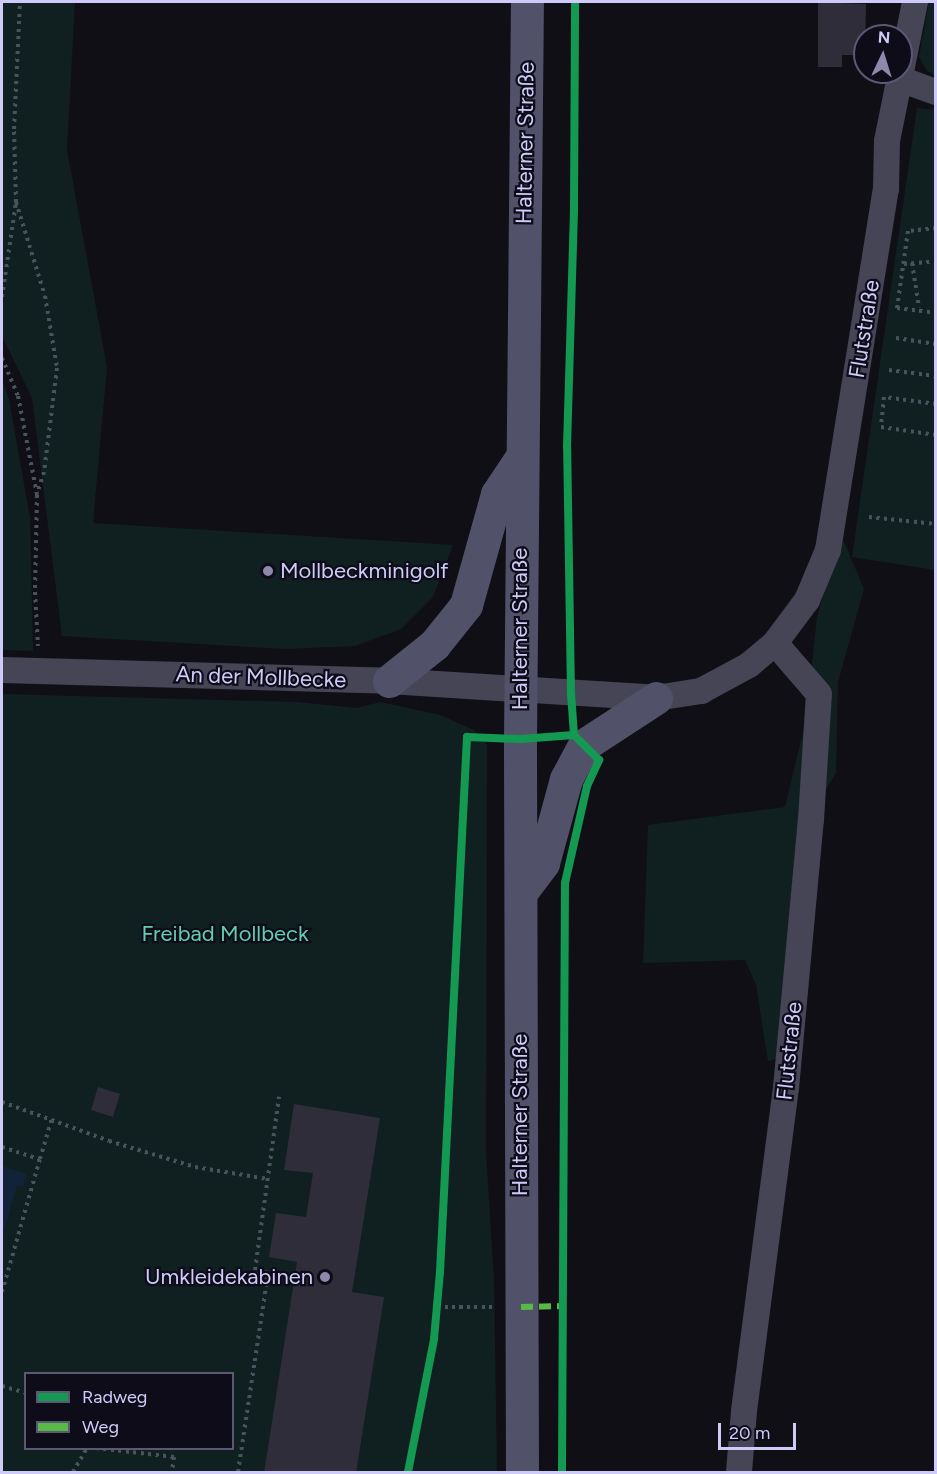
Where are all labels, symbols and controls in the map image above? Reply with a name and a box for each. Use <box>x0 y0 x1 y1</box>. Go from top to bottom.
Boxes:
north arrow <box>853 24 913 84</box>
text: N <box>877 28 891 47</box>
street label: Halterner Straße <box>510 62 540 224</box>
street label: Flutstraße <box>843 278 885 380</box>
street label: Halterner Straße <box>507 548 533 710</box>
place label: Mollbeckminigolf <box>280 558 448 584</box>
marker: Mollbeckminigolf <box>261 564 275 578</box>
street label: An der Mollbecke <box>175 661 347 693</box>
park label: Freibad Mollbeck <box>141 921 309 947</box>
street label: Flutstraße <box>771 1000 807 1102</box>
street label: Halterner Straße <box>507 1034 533 1196</box>
place label: Umkleidekabinen <box>145 1264 313 1290</box>
marker: Umkleidekabinen <box>318 1270 332 1284</box>
legend <box>24 1372 234 1450</box>
text: Radweg <box>82 1386 147 1408</box>
scale bar <box>721 1411 799 1449</box>
text: Weg <box>82 1416 119 1438</box>
text: 20 m <box>729 1422 770 1444</box>

